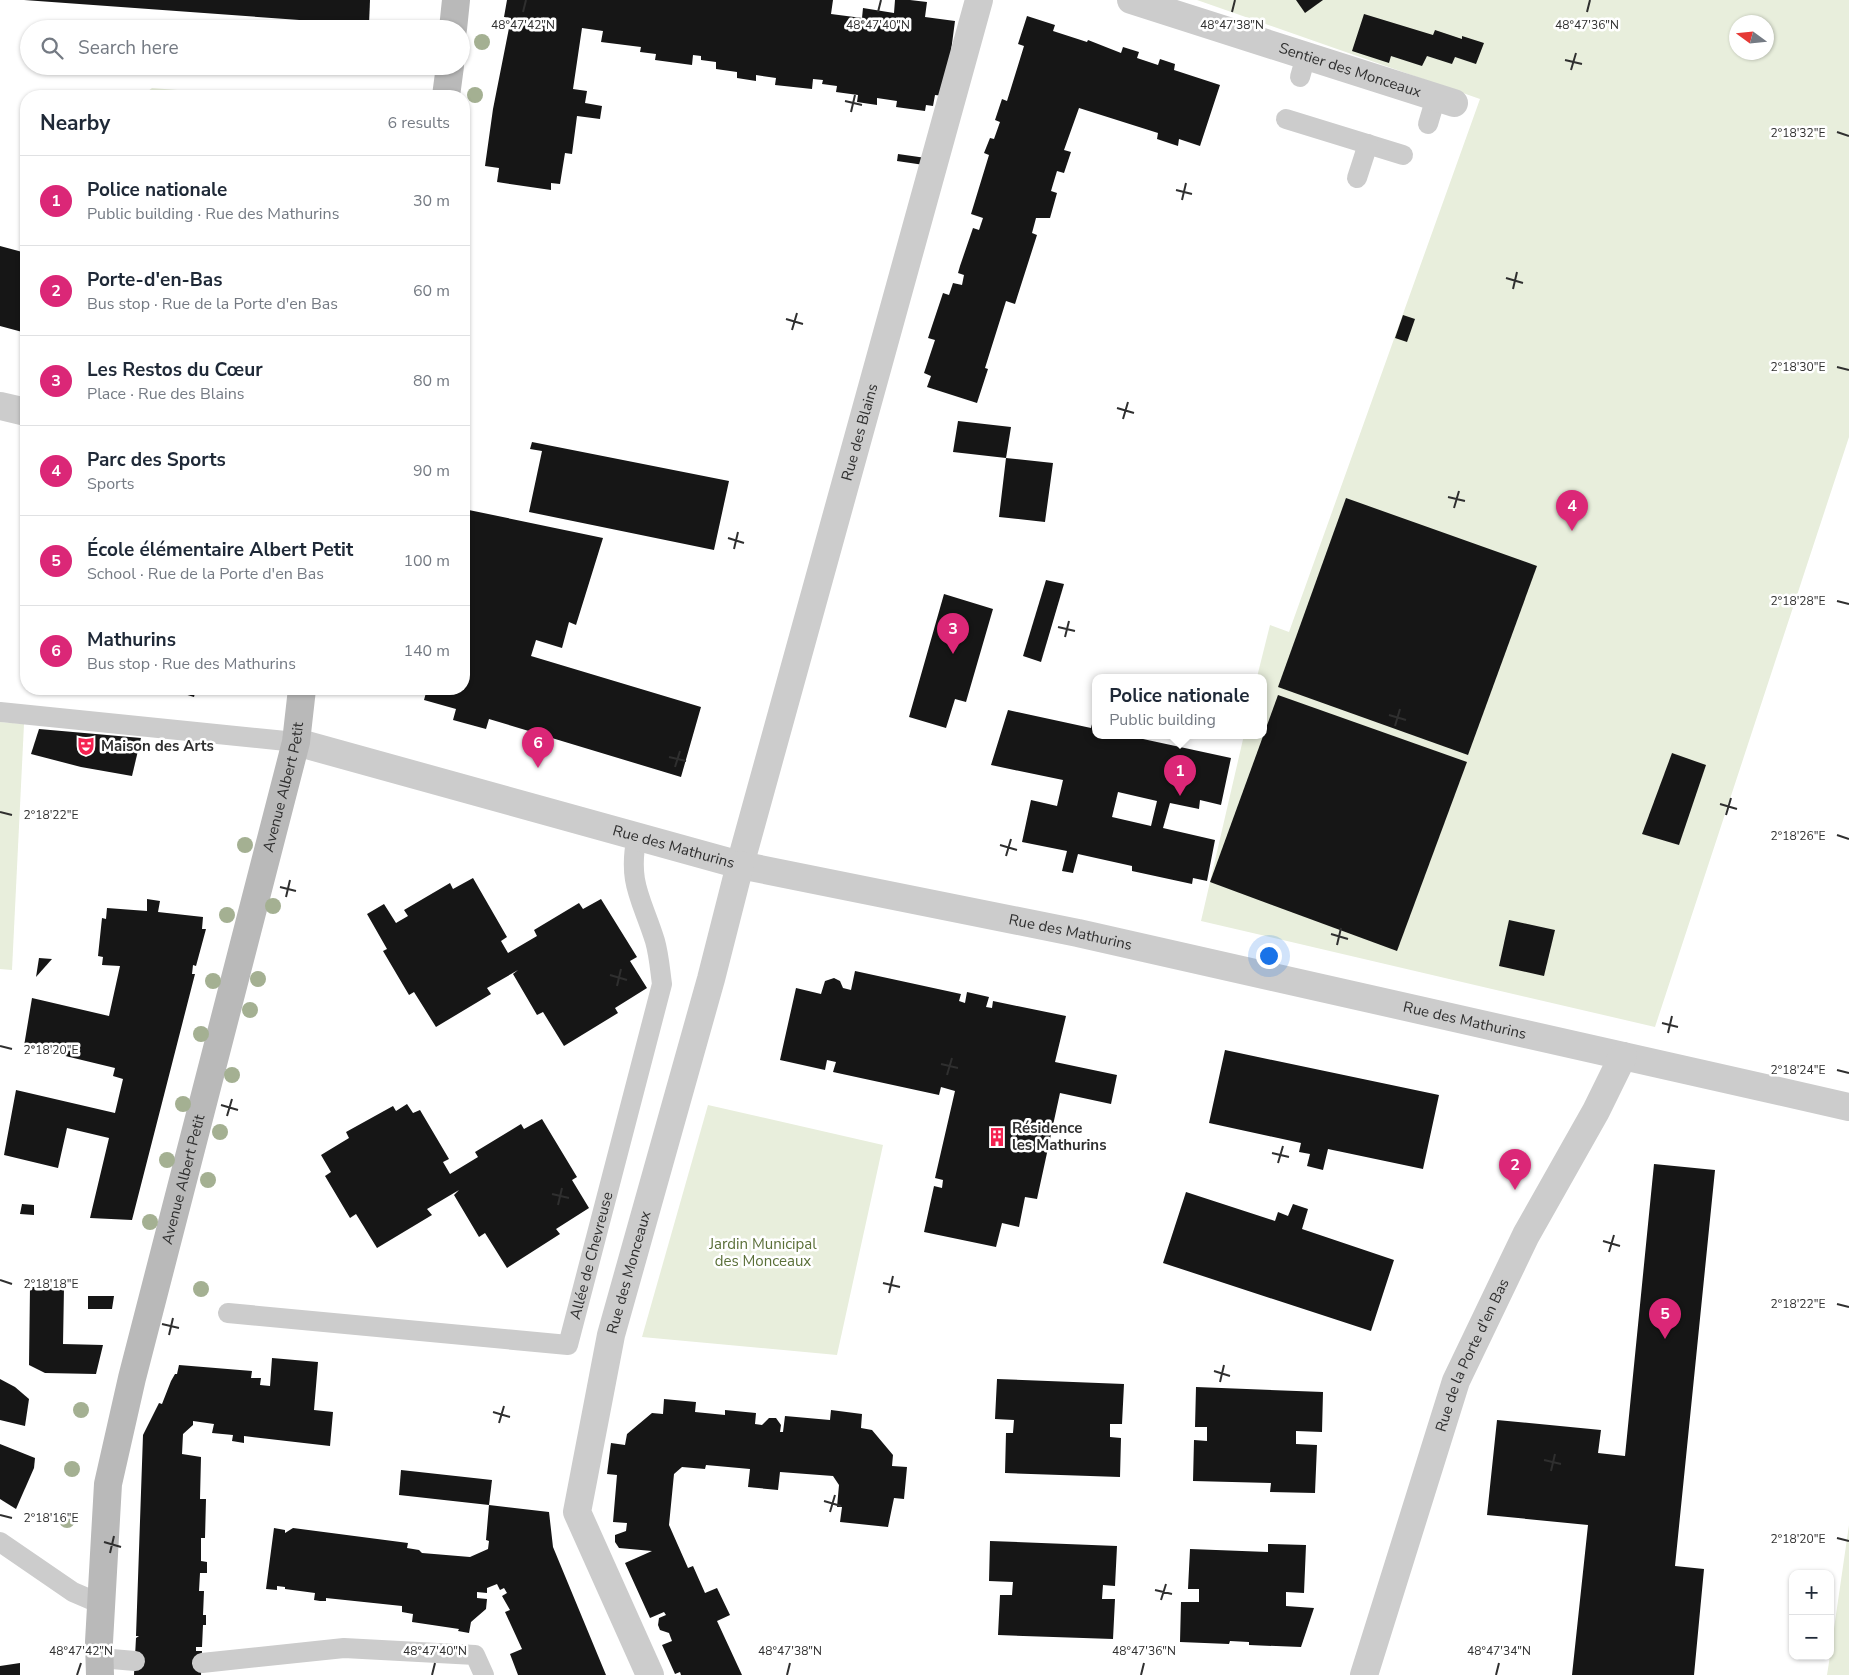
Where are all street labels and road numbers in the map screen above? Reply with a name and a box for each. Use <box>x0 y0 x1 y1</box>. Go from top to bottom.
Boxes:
street label: Sentier des Monceaux <box>1276 38 1424 102</box>
street label: Rue des Blains <box>837 381 883 483</box>
street label: Avenue Albert Petit <box>258 720 308 854</box>
street label: Rue des Mathurins <box>611 820 737 873</box>
street label: Rue des Mathurins <box>1007 909 1134 955</box>
street label: Rue des Mathurins <box>1401 997 1528 1044</box>
street label: Avenue Albert Petit <box>157 1112 210 1246</box>
street label: Allée de Chevreuse <box>565 1189 618 1322</box>
street label: Rue des Monceaux <box>602 1208 655 1336</box>
street label: Rue de la Porte d'en Bas <box>1431 1275 1514 1434</box>

